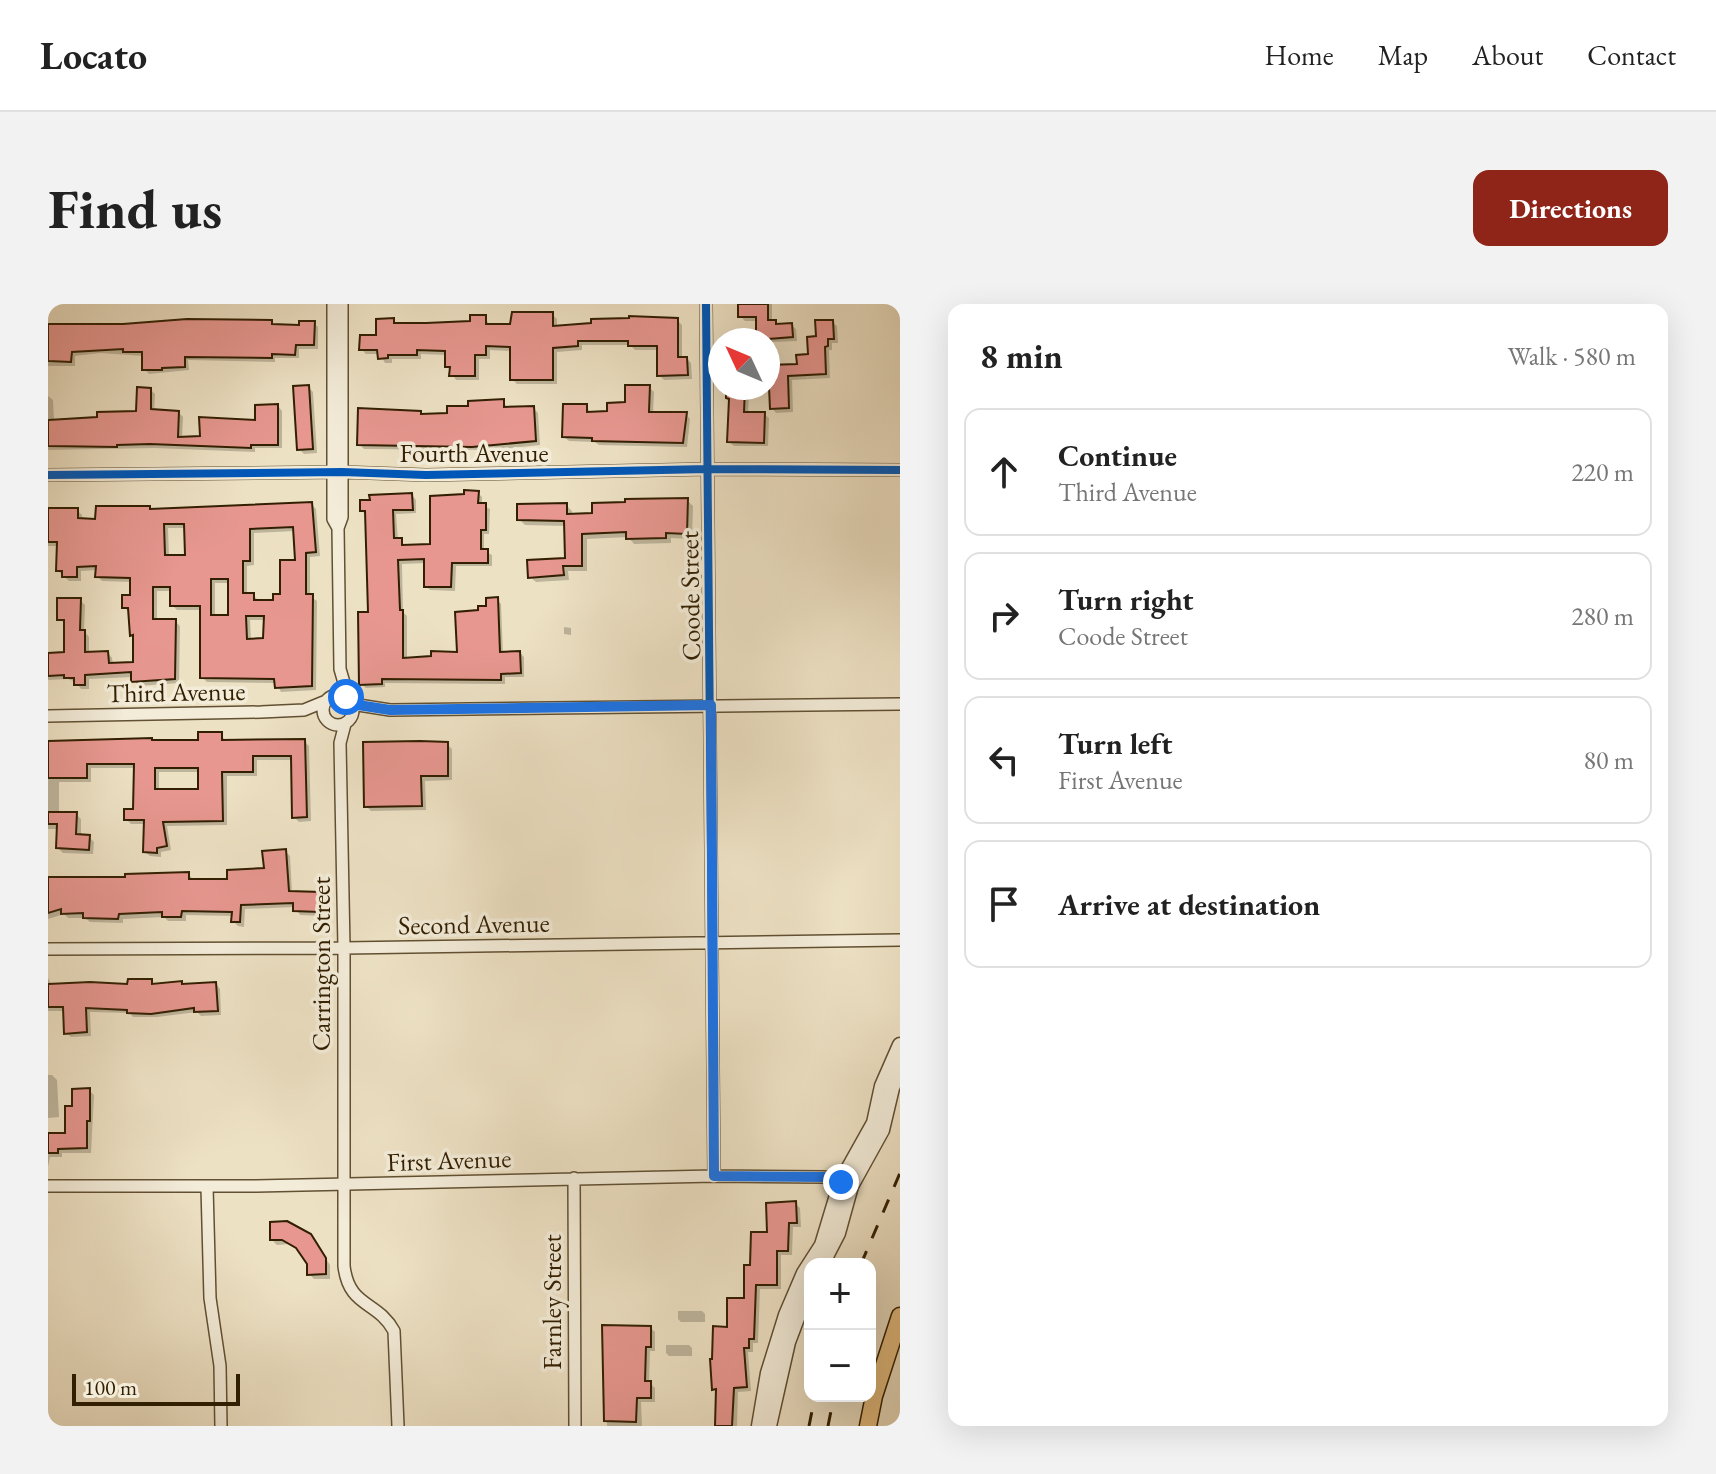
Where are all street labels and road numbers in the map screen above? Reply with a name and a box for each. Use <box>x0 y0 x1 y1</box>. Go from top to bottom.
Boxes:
street label: Fourth Avenue <box>399 436 549 470</box>
street label: Coode Street <box>672 531 708 661</box>
street label: Third Avenue <box>106 674 246 710</box>
street label: Carrington Street <box>304 877 338 1051</box>
street label: Second Avenue <box>398 906 550 942</box>
street label: First Avenue <box>386 1141 512 1179</box>
street label: Farnley Street <box>535 1234 569 1370</box>

